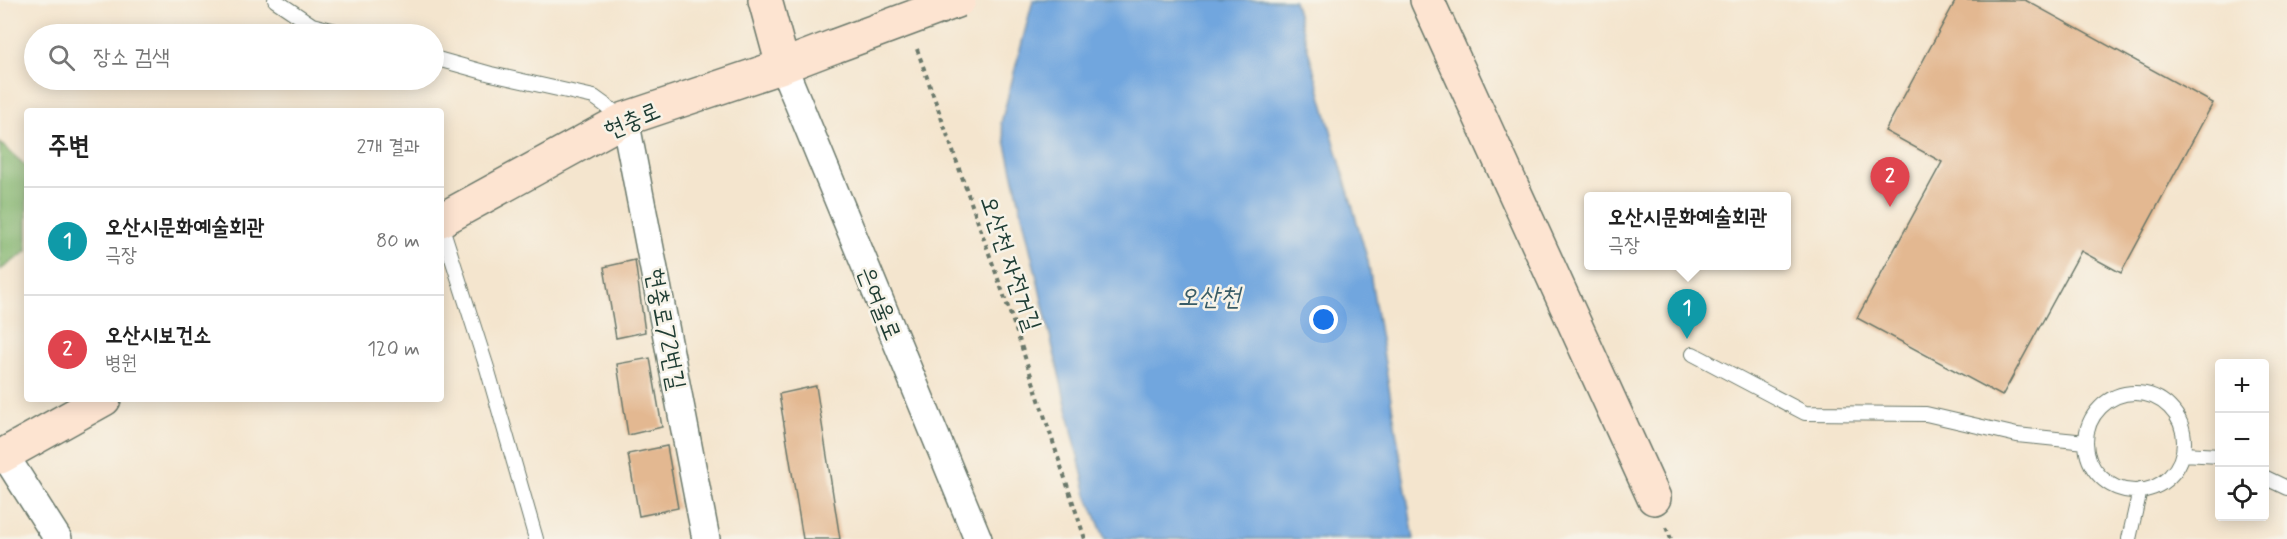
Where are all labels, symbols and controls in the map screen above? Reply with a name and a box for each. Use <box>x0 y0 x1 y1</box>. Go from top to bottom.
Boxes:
search box <box>24 24 444 90</box>
icon: search <box>45 41 78 74</box>
text: 장소 검색 <box>93 44 170 72</box>
street label: 현충로 <box>600 96 665 147</box>
text: 주변 <box>48 130 90 164</box>
text: 2개 결과 <box>357 134 420 161</box>
pin: 2 <box>1870 158 1910 207</box>
street label: 오산천 자전거길 <box>972 191 1047 336</box>
popup <box>1584 192 1791 270</box>
text: 오산시문화예술회관 <box>1608 204 1767 232</box>
text: 오산시문화예술회관 <box>105 214 264 242</box>
text: 1 <box>63 228 72 255</box>
text: 80 m <box>376 228 420 255</box>
text: 극장 <box>1608 232 1640 259</box>
text: 극장 <box>105 242 137 269</box>
street label: 은여울로 <box>850 262 907 345</box>
street label: 현충로72번길 <box>638 266 691 393</box>
water label: 오산천 <box>1178 281 1243 315</box>
pin: 1 <box>1668 290 1706 339</box>
your location <box>1309 305 1338 334</box>
text: 오산시보건소 <box>105 322 211 350</box>
text: 2 <box>63 336 72 363</box>
text: 120 m <box>367 336 420 363</box>
text: 병원 <box>105 350 137 377</box>
map controls <box>2215 359 2269 521</box>
button: + <box>2215 359 2269 413</box>
button: − <box>2215 413 2269 467</box>
button: locate <box>2215 467 2269 521</box>

